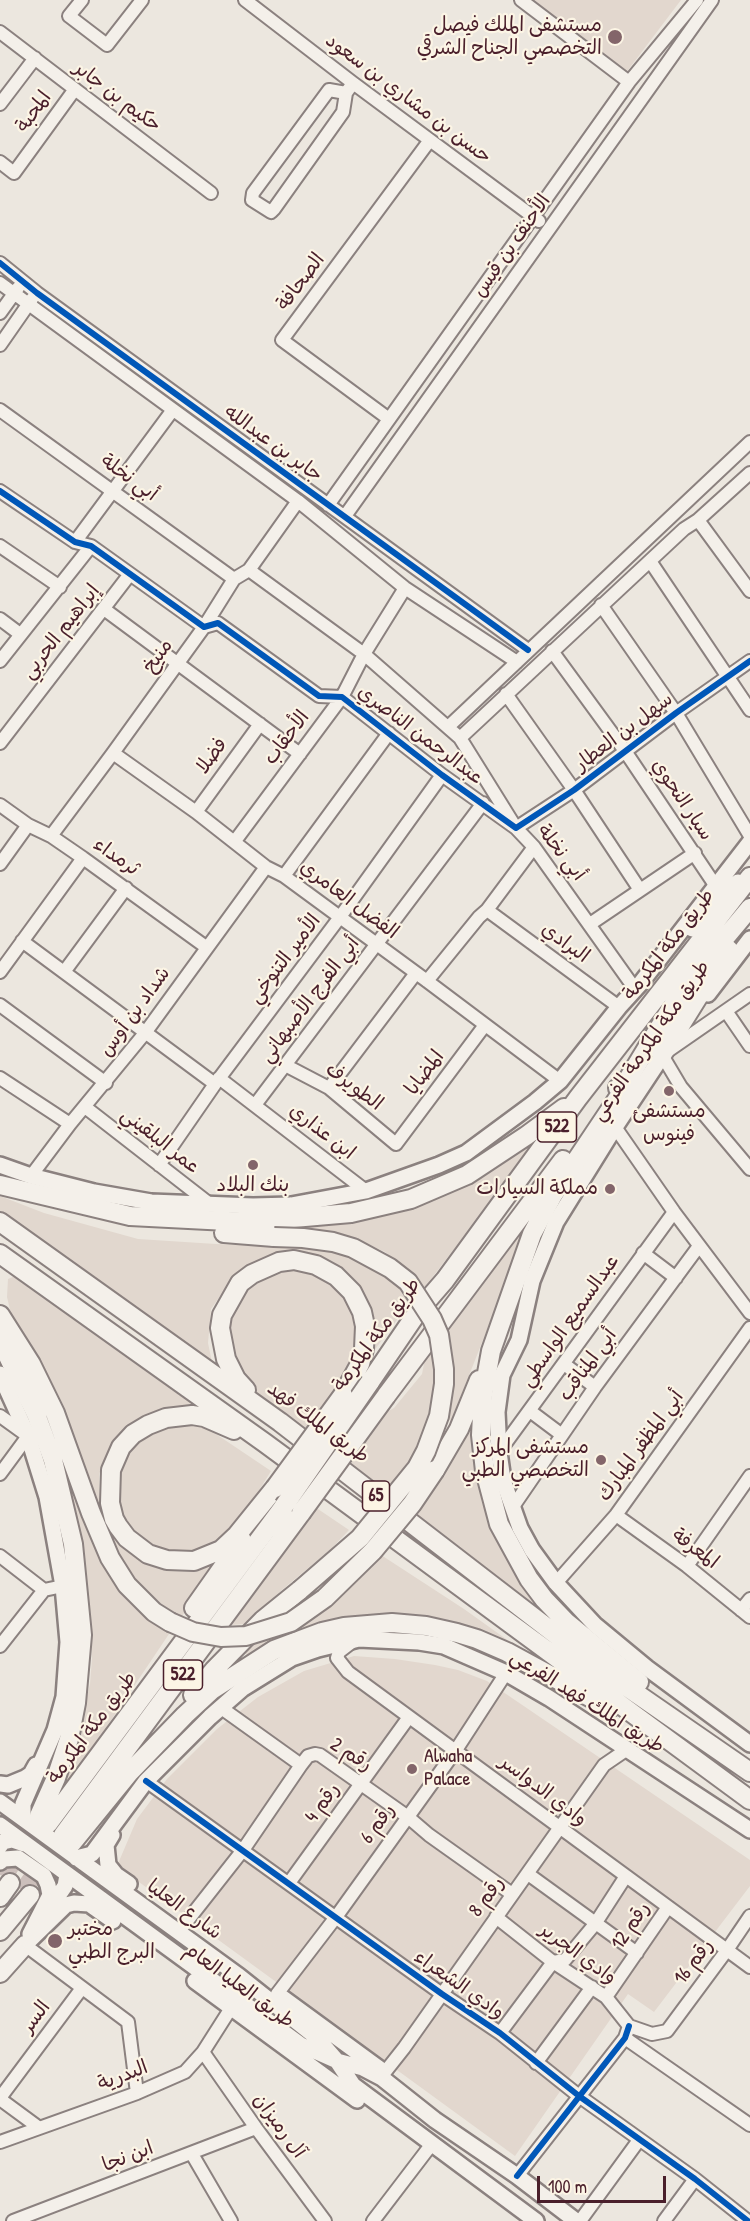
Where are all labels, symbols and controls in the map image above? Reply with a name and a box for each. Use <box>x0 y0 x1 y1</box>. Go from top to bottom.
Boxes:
place label: مستشفى الملك فيصل التخصصي الجناح الشرقي <box>417 14 602 61</box>
marker: مستشفى الملك فيصل التخصصي الجناح الشرقي <box>606 28 624 46</box>
street label: حسن بن مشاري بن سعود <box>320 29 496 169</box>
street label: حكيم بن جابر <box>68 56 166 138</box>
street label: المحبة <box>11 87 57 137</box>
street label: الأحنف بن قيس <box>468 190 556 302</box>
street label: الصحافة <box>272 249 330 315</box>
street label: جابر بن عبدالله <box>219 400 327 488</box>
street label: أبي نخلة <box>96 449 162 507</box>
street label: إبراهيم الحربي <box>17 580 105 684</box>
street label: منيخ <box>138 634 178 678</box>
street label: عبدالرحمن الناصري <box>353 680 487 790</box>
street label: سهل بن العطار <box>570 687 678 777</box>
street label: الأحقاب <box>259 706 315 770</box>
street label: فضلا <box>191 733 233 779</box>
street label: سيار النحوي <box>646 755 718 845</box>
street label: أبي نخلة <box>531 820 591 886</box>
street label: ثرمداء <box>88 833 144 881</box>
street label: الفضل العامري <box>295 855 403 945</box>
street label: طريق مكة المكرمة <box>618 885 720 1005</box>
street label: الأمير التنوخي <box>244 910 326 1008</box>
street label: البرادي <box>536 917 594 969</box>
street label: أبي الفرج الأصبهاني <box>255 932 365 1068</box>
street label: طريق مكة المكرمة الفرعي <box>587 956 715 1126</box>
street label: شداد بن أوس <box>94 962 176 1062</box>
street label: المضايا <box>400 1046 450 1100</box>
street label: الطويرف <box>321 1058 387 1116</box>
marker: مستشفئ فينوس <box>662 1084 676 1098</box>
street label: ابن عذاري <box>284 1099 360 1165</box>
place label: مستشفئ فينوس <box>632 1100 706 1147</box>
street label: عمر البلقيني <box>116 1103 204 1179</box>
road number: 522 <box>538 1112 576 1142</box>
marker: بنك البلاد <box>246 1158 260 1172</box>
place label: بنك البلاد <box>217 1174 289 1198</box>
place label: مملكة السيارات <box>476 1177 598 1201</box>
marker: مملكة السيارات <box>603 1182 617 1196</box>
street label: عبدالسميع الواسطي <box>515 1250 625 1392</box>
street label: طريق مكة المكرمة <box>328 1274 426 1396</box>
street label: أبي المناقب <box>554 1324 622 1406</box>
street label: طريق الملك فهد <box>262 1377 374 1469</box>
street label: أبي المظفر المبارك <box>593 1386 689 1506</box>
place label: مستشفى المركز التخصصي الطبي <box>462 1436 589 1483</box>
marker: مستشفى المركز التخصصي الطبي <box>594 1453 608 1467</box>
road number: 65 <box>362 1481 389 1511</box>
street label: المعرفة <box>667 1524 723 1574</box>
street label: طريق الملك فهد الفرعي <box>506 1645 668 1759</box>
road number: 522 <box>164 1660 202 1690</box>
street label: طريق مكة المكرمة <box>42 1667 142 1789</box>
street label: رقم 2 <box>326 1733 376 1777</box>
place label: Alwaha Palace <box>424 1745 472 1792</box>
street label: وادي الدواسر <box>494 1750 592 1832</box>
marker: Alwaha Palace <box>405 1762 419 1776</box>
street label: رقم 4 <box>301 1778 345 1828</box>
street label: رقم 6 <box>355 1799 401 1849</box>
street label: رقم 8 <box>464 1872 510 1922</box>
street label: شارع العليا <box>142 1875 226 1945</box>
street label: رقم 12 <box>606 1898 656 1954</box>
place label: مختبر البرج الطبي <box>68 1918 155 1965</box>
street label: وادي الجرير <box>535 1918 621 1990</box>
marker: مختبر البرج الطبي <box>46 1932 64 1950</box>
street label: رقم 16 <box>669 1934 719 1990</box>
street label: طريق العليا العام <box>179 1938 299 2034</box>
street label: وادي الشعراء <box>409 1945 509 2025</box>
street label: السر <box>16 1996 56 2038</box>
street label: البدرية <box>94 2055 152 2097</box>
street label: آل رميزان <box>247 2089 311 2163</box>
street label: ابن نجا <box>99 2136 157 2178</box>
scale bar <box>540 2164 669 2202</box>
text: 100 m <box>548 2174 587 2199</box>

